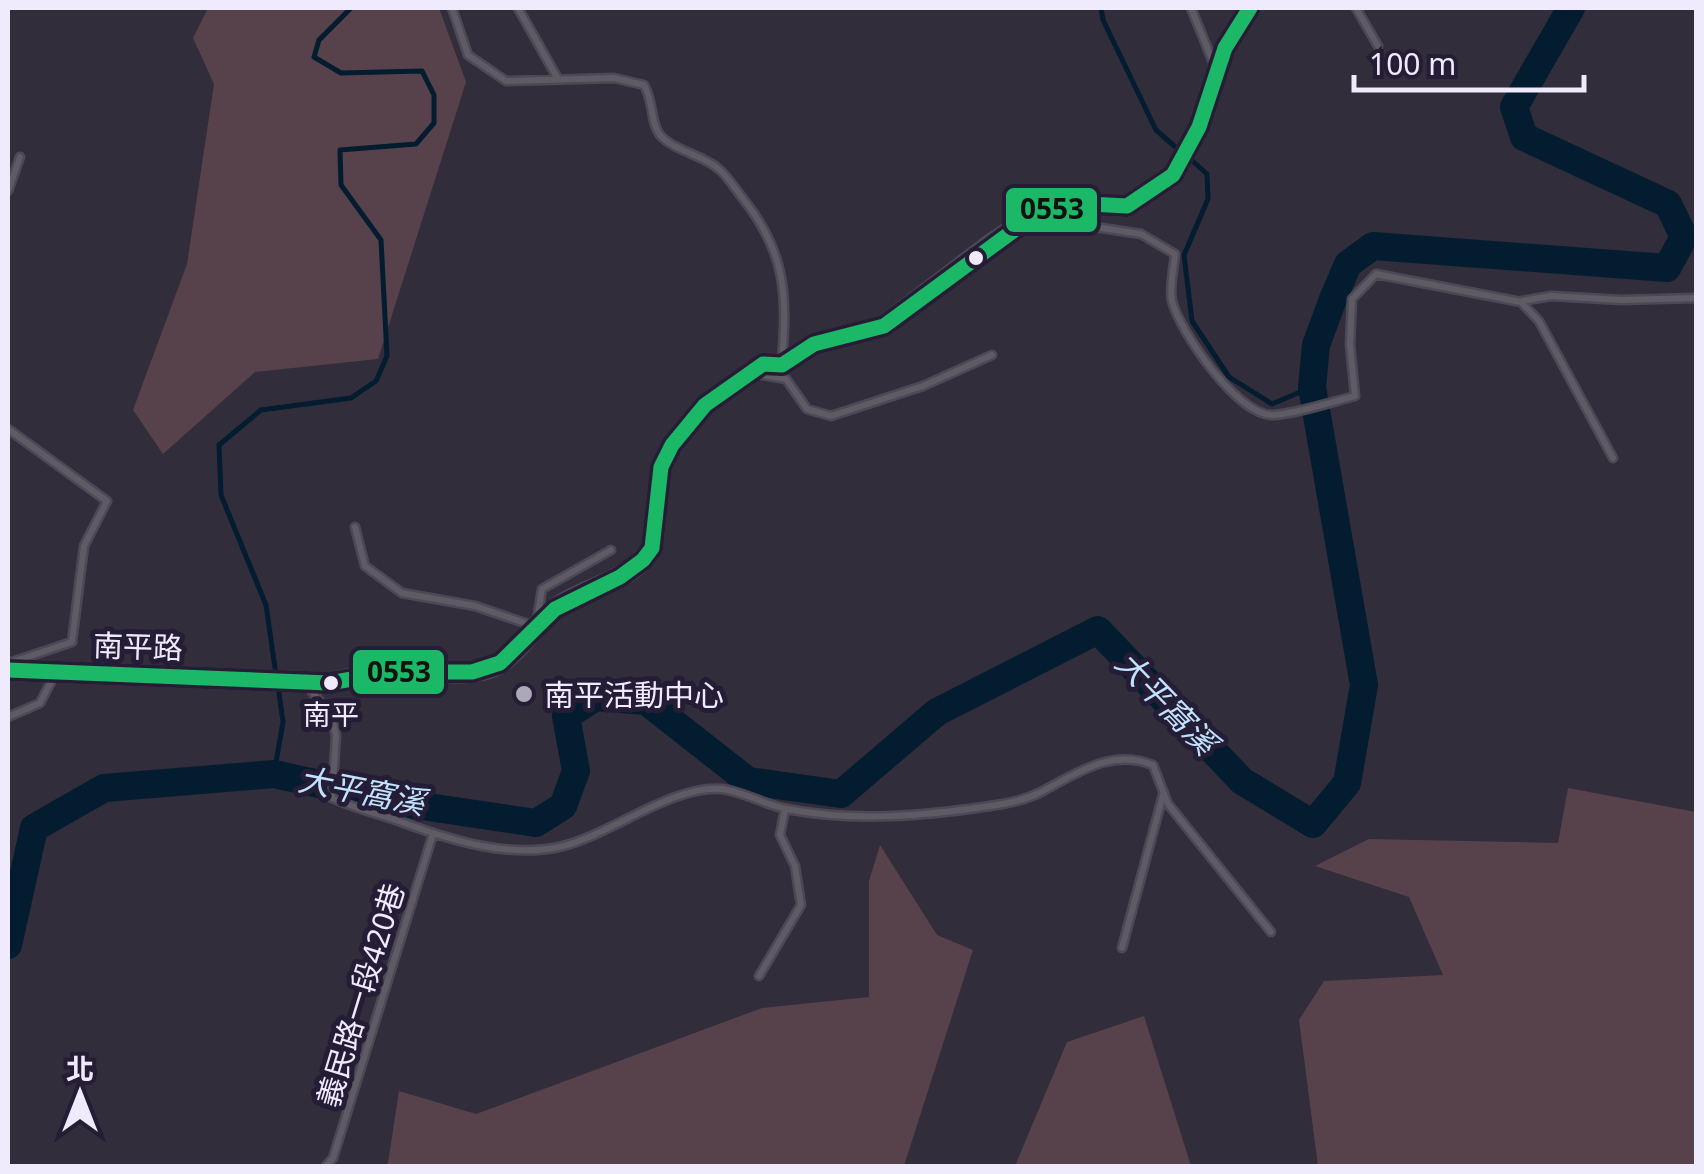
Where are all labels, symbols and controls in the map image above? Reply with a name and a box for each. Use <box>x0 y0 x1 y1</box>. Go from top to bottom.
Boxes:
scale bar <box>1354 30 1584 92</box>
text: 100 m <box>1369 43 1456 84</box>
line badge: 0553 <box>1004 186 1099 234</box>
text: 0553 <box>1020 189 1084 227</box>
unlabelled marker <box>966 248 986 268</box>
street label: 南平路 <box>92 624 184 668</box>
water label: 大平窩溪 <box>1107 641 1230 766</box>
line badge: 0553 <box>351 648 446 696</box>
text: 0553 <box>367 652 431 690</box>
marker: 南平 <box>321 673 341 693</box>
place label: 南平活動中心 <box>544 674 724 715</box>
marker: 南平活動中心 <box>513 683 535 705</box>
place label: 南平 <box>303 695 359 733</box>
water label: 大平窩溪 <box>295 757 433 824</box>
street label: 義民路一段420巷 <box>307 878 413 1112</box>
north arrow <box>30 1044 130 1144</box>
text: 北 <box>66 1049 94 1087</box>

